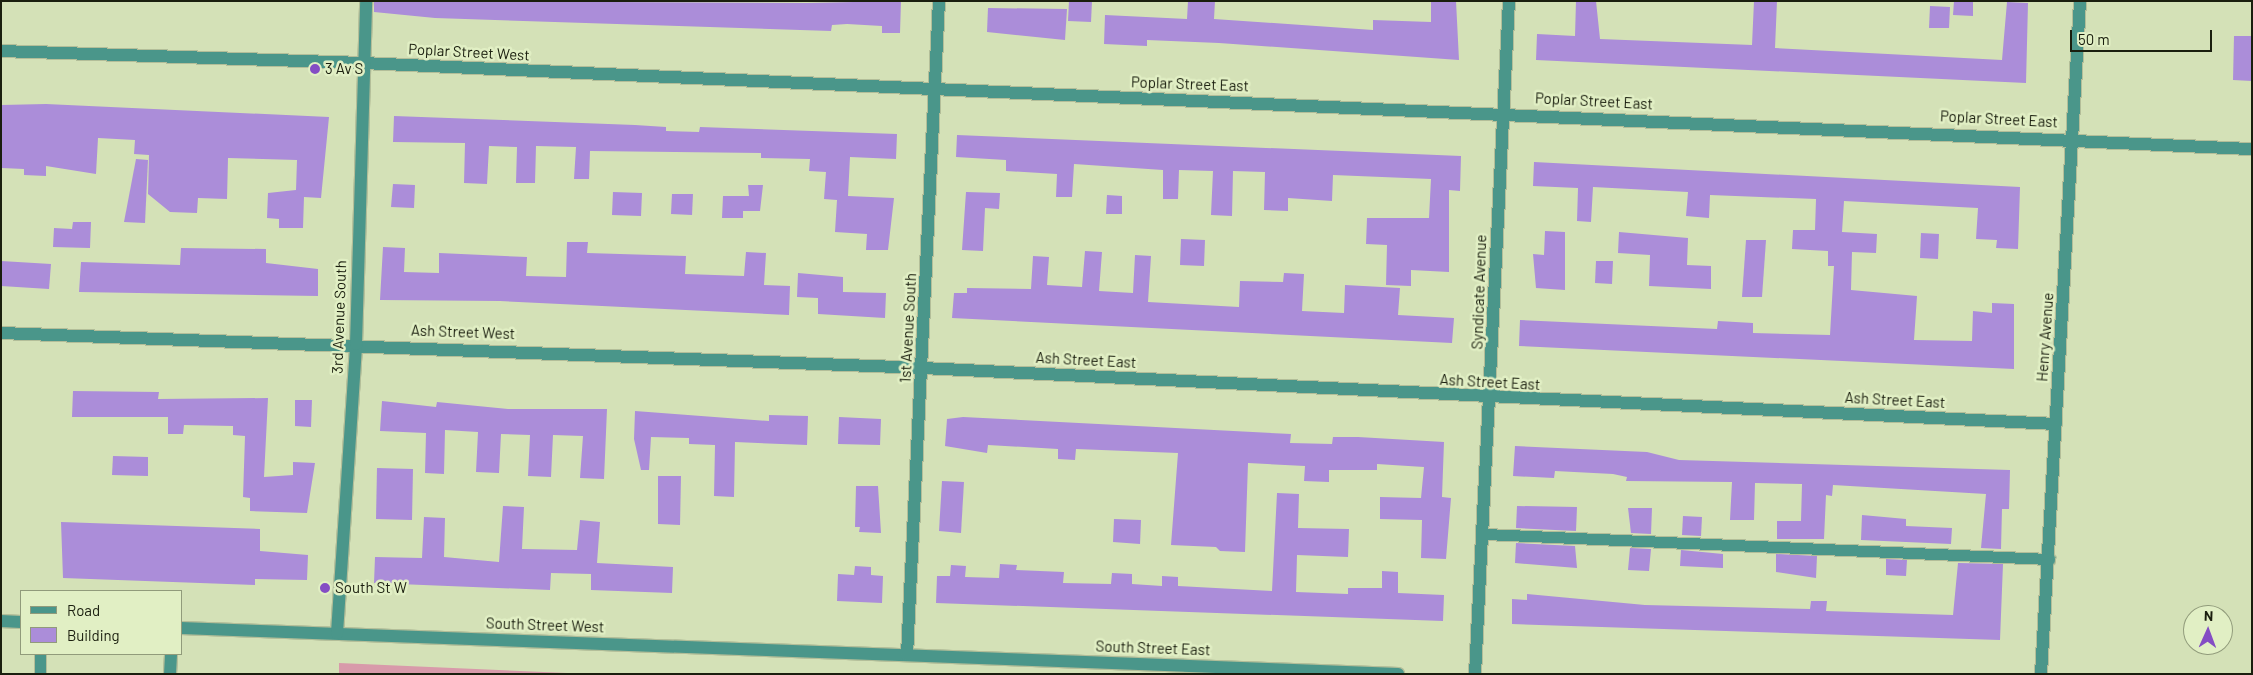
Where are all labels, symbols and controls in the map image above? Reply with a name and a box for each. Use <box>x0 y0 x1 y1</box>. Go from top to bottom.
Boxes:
scale bar <box>2073 20 2216 52</box>
text: 50 m <box>2078 30 2110 48</box>
street label: Poplar Street West <box>408 40 530 64</box>
place label: 3 Av S <box>325 60 363 78</box>
marker: 3 Av S <box>309 63 321 75</box>
street label: Poplar Street East <box>1131 73 1249 95</box>
street label: Poplar Street East <box>1535 89 1653 113</box>
street label: Poplar Street East <box>1940 107 2058 131</box>
street label: Syndicate Avenue <box>1468 234 1490 350</box>
street label: 3rd Avenue South <box>328 260 350 374</box>
street label: 1st Avenue South <box>896 273 920 383</box>
street label: Henry Avenue <box>2033 292 2057 382</box>
street label: Ash Street West <box>411 321 515 343</box>
street label: Ash Street East <box>1035 348 1137 372</box>
street label: Ash Street East <box>1439 370 1541 394</box>
street label: Ash Street East <box>1844 388 1946 412</box>
place label: South St W <box>335 579 407 597</box>
marker: South St W <box>319 582 331 594</box>
legend <box>20 590 182 655</box>
text: Road <box>67 601 100 619</box>
north arrow <box>2183 605 2233 655</box>
text: N <box>2204 607 2213 624</box>
street label: South Street West <box>486 614 604 636</box>
text: Building <box>67 626 120 644</box>
street label: South Street East <box>1095 637 1211 659</box>

